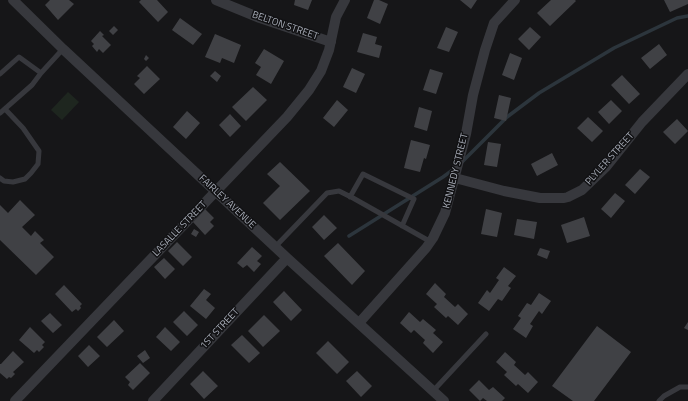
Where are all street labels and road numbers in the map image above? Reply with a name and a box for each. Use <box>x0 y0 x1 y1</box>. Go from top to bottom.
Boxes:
street label: BELTON STREET <box>250 9 320 43</box>
street label: PLYLER STREET <box>583 130 637 188</box>
street label: KENNEDY STREET <box>441 132 471 210</box>
street label: FAIRLEY AVENUE <box>196 173 258 231</box>
street label: LASALLE STREET <box>151 199 209 259</box>
street label: 1ST STREET <box>198 306 242 352</box>

